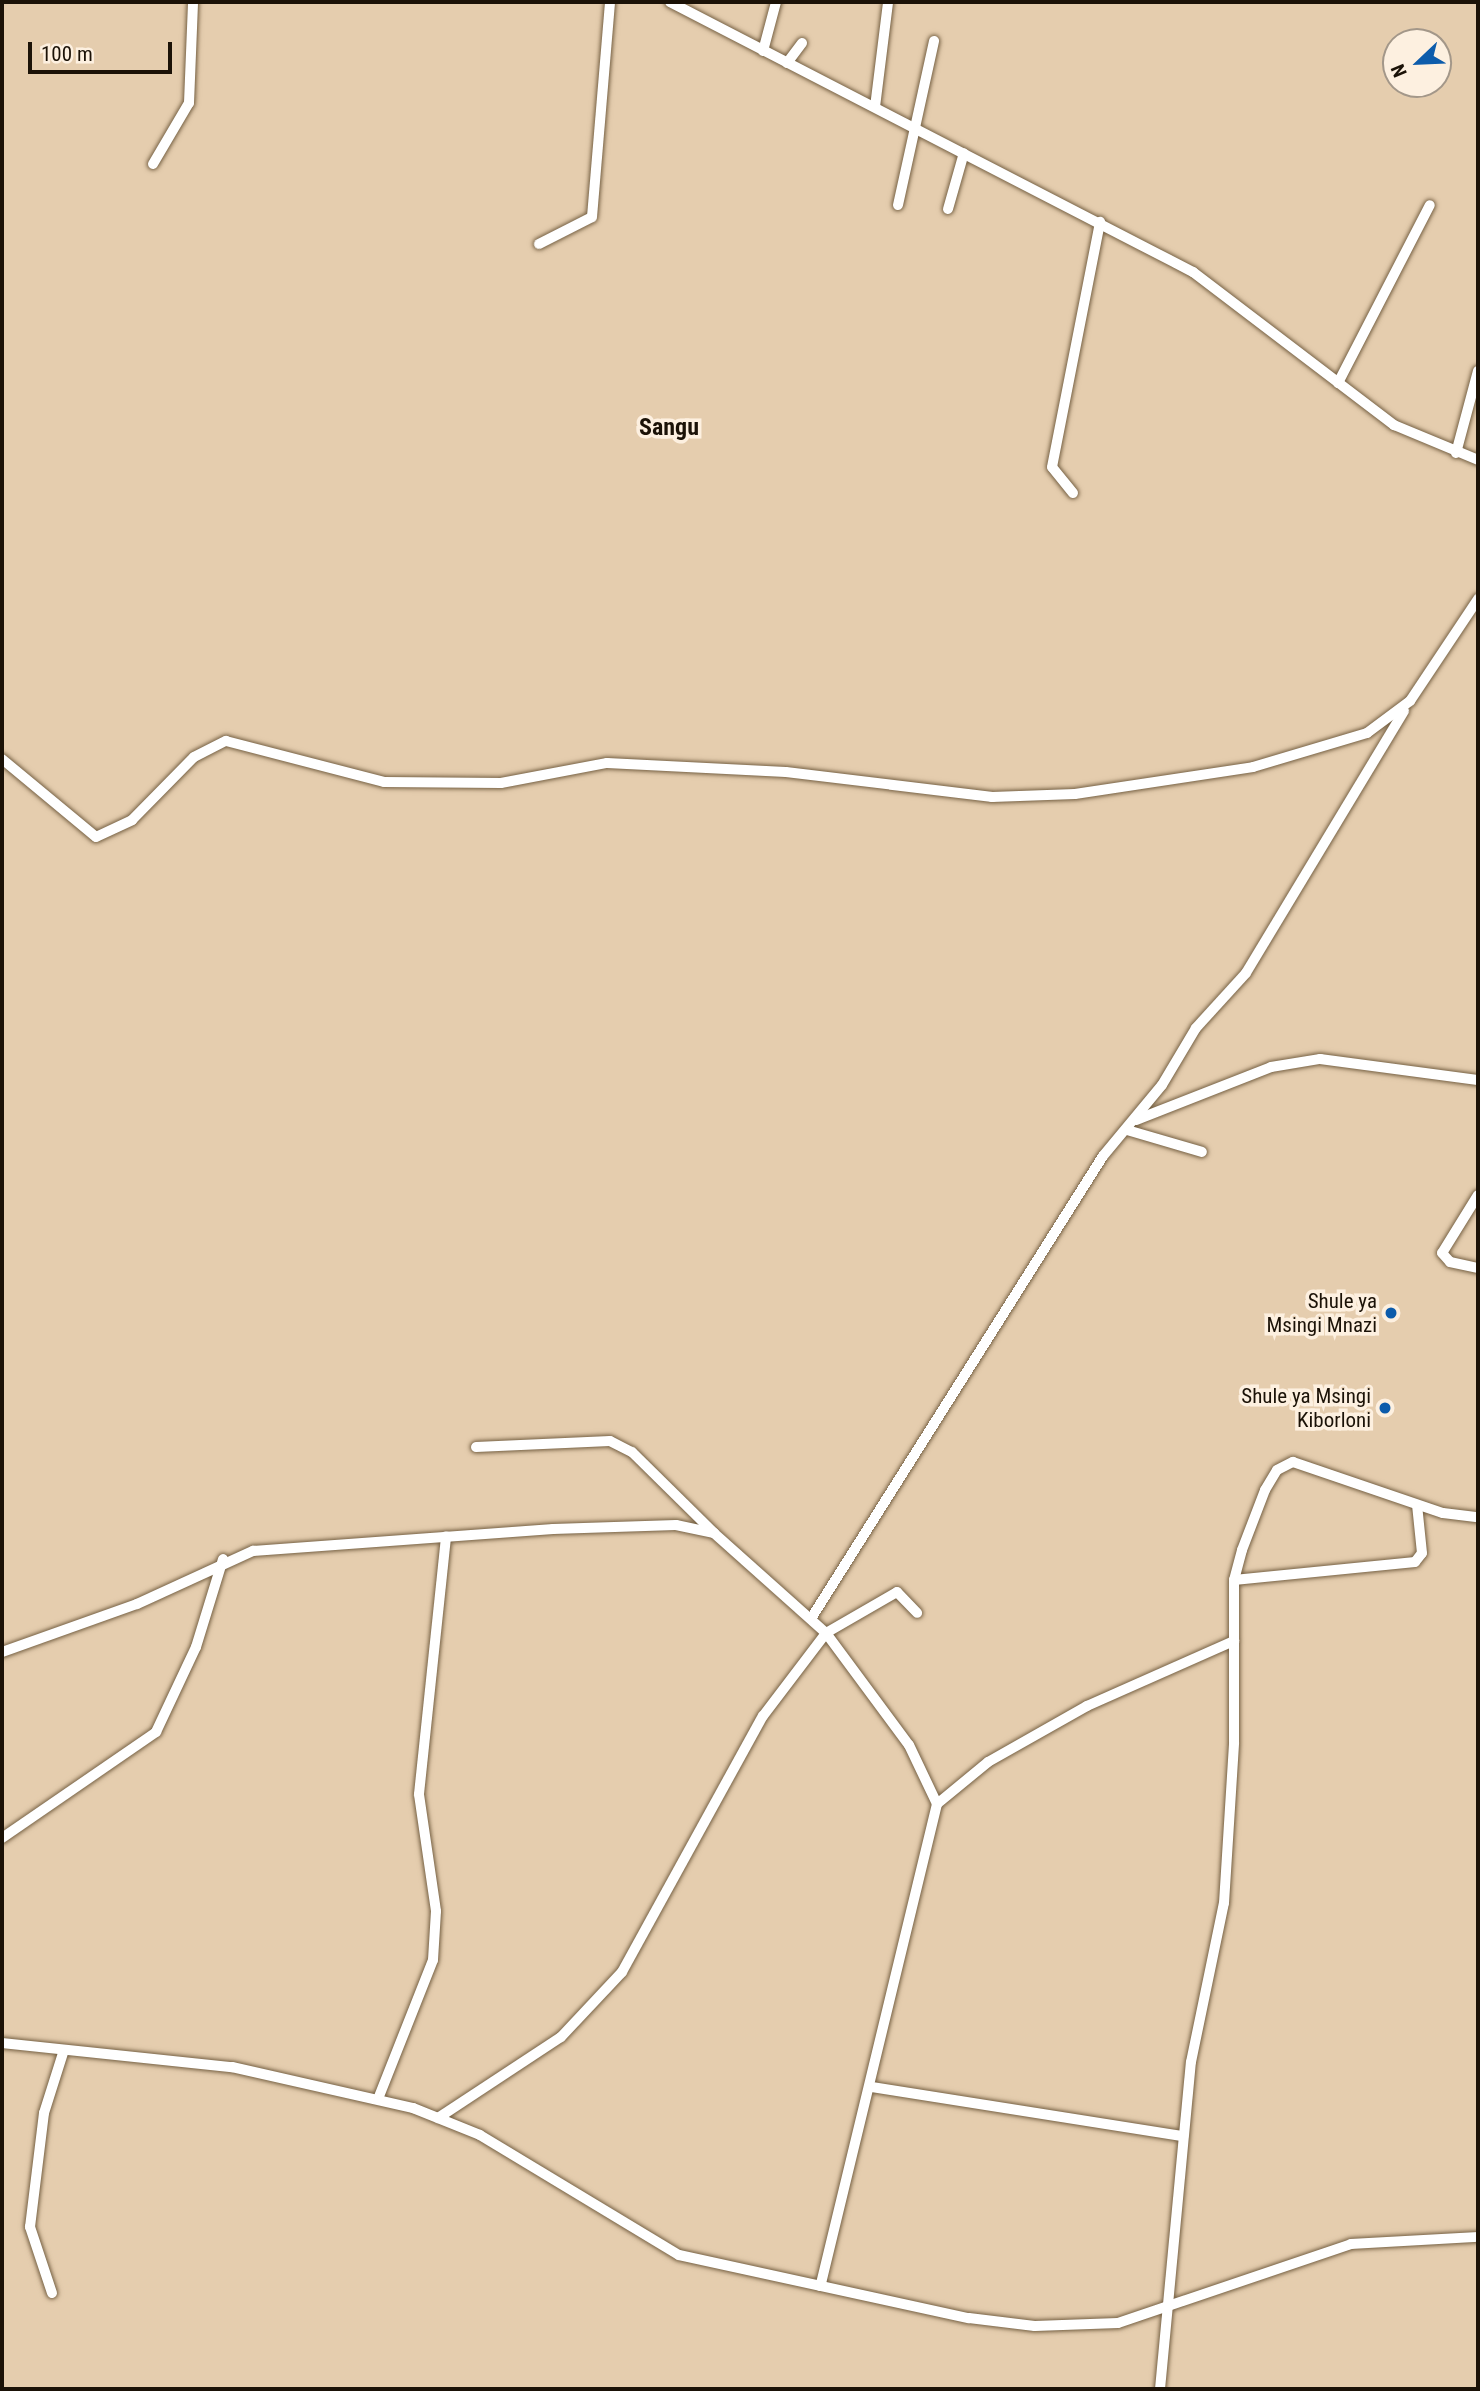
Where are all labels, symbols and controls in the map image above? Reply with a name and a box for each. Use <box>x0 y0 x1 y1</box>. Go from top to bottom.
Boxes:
scale bar <box>32 28 175 72</box>
north arrow <box>1382 28 1452 98</box>
text: 100 m <box>41 42 93 66</box>
text: N <box>1386 61 1412 80</box>
district label: Sangu <box>639 414 699 442</box>
place label: Shule ya Msingi Mnazi <box>1266 1288 1377 1338</box>
marker: Shule ya Msingi Mnazi <box>1383 1305 1399 1321</box>
place label: Shule ya Msingi Kiborloni <box>1241 1383 1371 1433</box>
marker: Shule ya Msingi Kiborloni <box>1377 1400 1393 1416</box>

